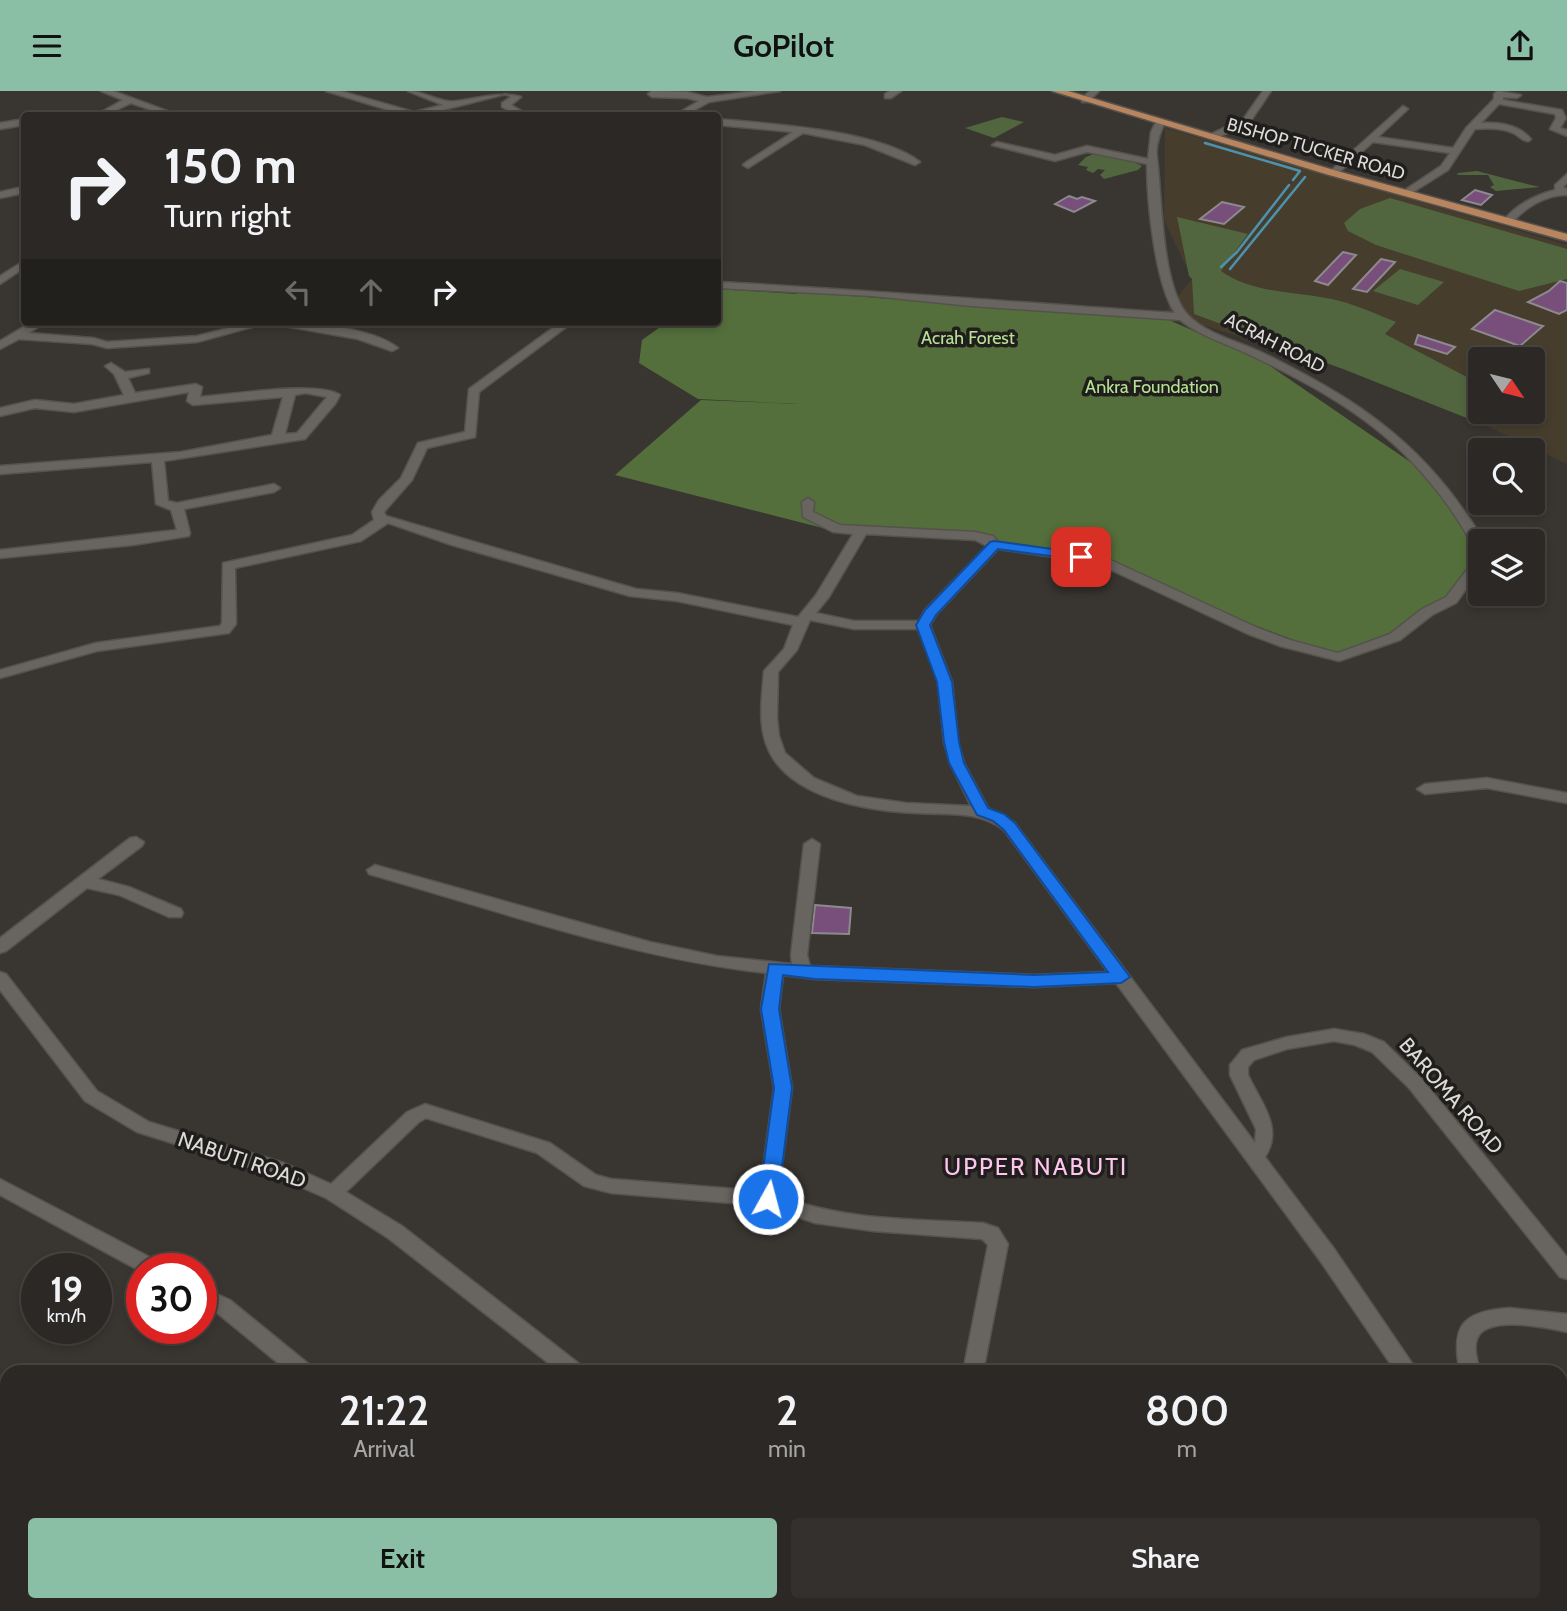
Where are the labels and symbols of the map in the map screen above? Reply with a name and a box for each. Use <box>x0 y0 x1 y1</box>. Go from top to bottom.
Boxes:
street label: BISHOP TUCKER ROAD <box>1224 113 1408 185</box>
street label: ACRAH ROAD <box>1221 308 1329 378</box>
park label: Acrah Forest <box>921 327 1015 349</box>
north arrow <box>1468 347 1545 423</box>
park label: Ankra Foundation <box>1085 376 1219 398</box>
pin <box>1051 527 1111 587</box>
street label: BAROMA ROAD <box>1394 1032 1509 1159</box>
street label: NABUTI ROAD <box>175 1126 309 1193</box>
district label: UPPER NABUTI <box>944 1152 1128 1181</box>
position arrow <box>731 1162 805 1236</box>
speed limit sign: 30 <box>126 1253 217 1344</box>

